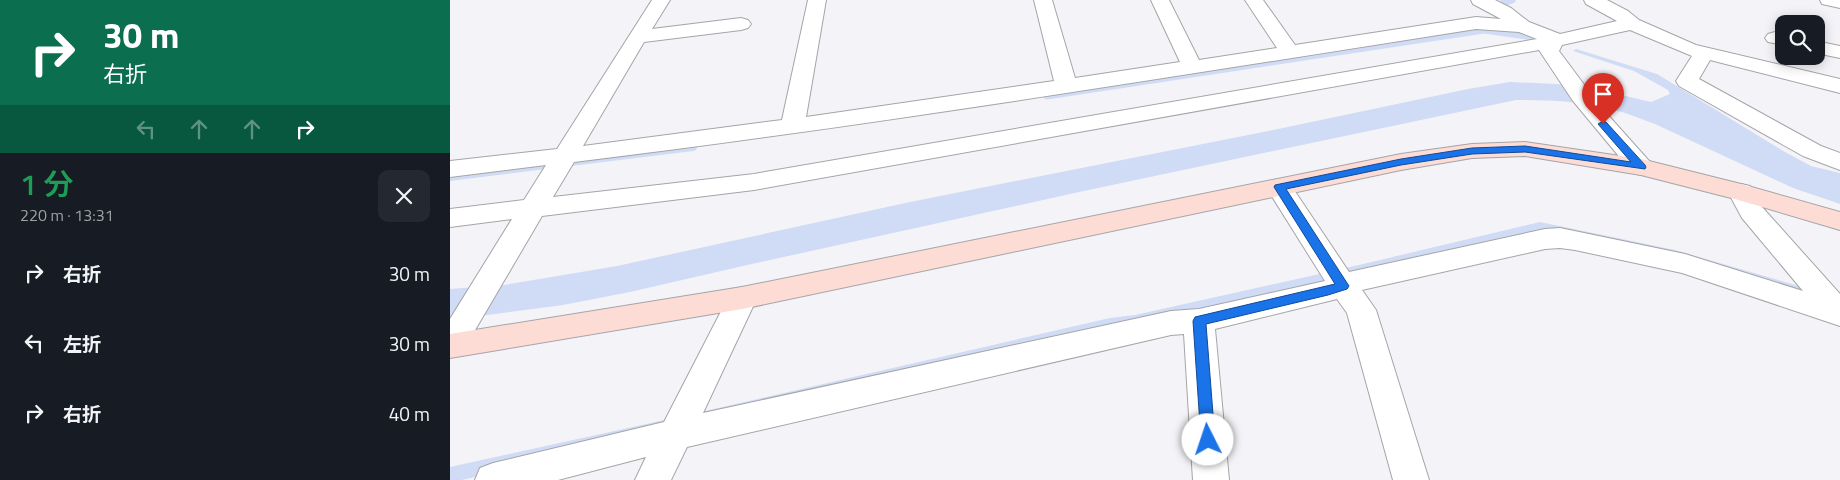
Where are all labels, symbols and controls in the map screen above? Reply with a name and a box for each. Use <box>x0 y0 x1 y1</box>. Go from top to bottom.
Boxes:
text: 30 m <box>103 8 179 62</box>
map controls <box>1775 15 1825 65</box>
button: search <box>1775 15 1825 65</box>
icon: right <box>20 20 85 85</box>
text: 右折 <box>103 57 147 91</box>
pin <box>1582 73 1624 124</box>
icon: arrive <box>1589 80 1617 108</box>
icon: left <box>132 115 160 143</box>
icon: ahead <box>185 115 213 143</box>
icon: ahead <box>238 115 266 143</box>
icon: right <box>291 115 319 143</box>
text: 1 分 <box>20 161 73 207</box>
button: close <box>378 170 430 222</box>
text: 220 m · 13:31 <box>20 203 114 227</box>
icon: right <box>20 259 48 287</box>
text: 右折 <box>63 259 101 288</box>
text: 30 m <box>389 259 430 288</box>
icon: left <box>20 329 48 357</box>
text: 左折 <box>63 329 101 358</box>
text: 30 m <box>389 329 430 358</box>
icon: right <box>20 399 48 427</box>
text: 右折 <box>63 399 101 428</box>
text: 40 m <box>389 399 430 428</box>
position arrow <box>1181 413 1233 465</box>

